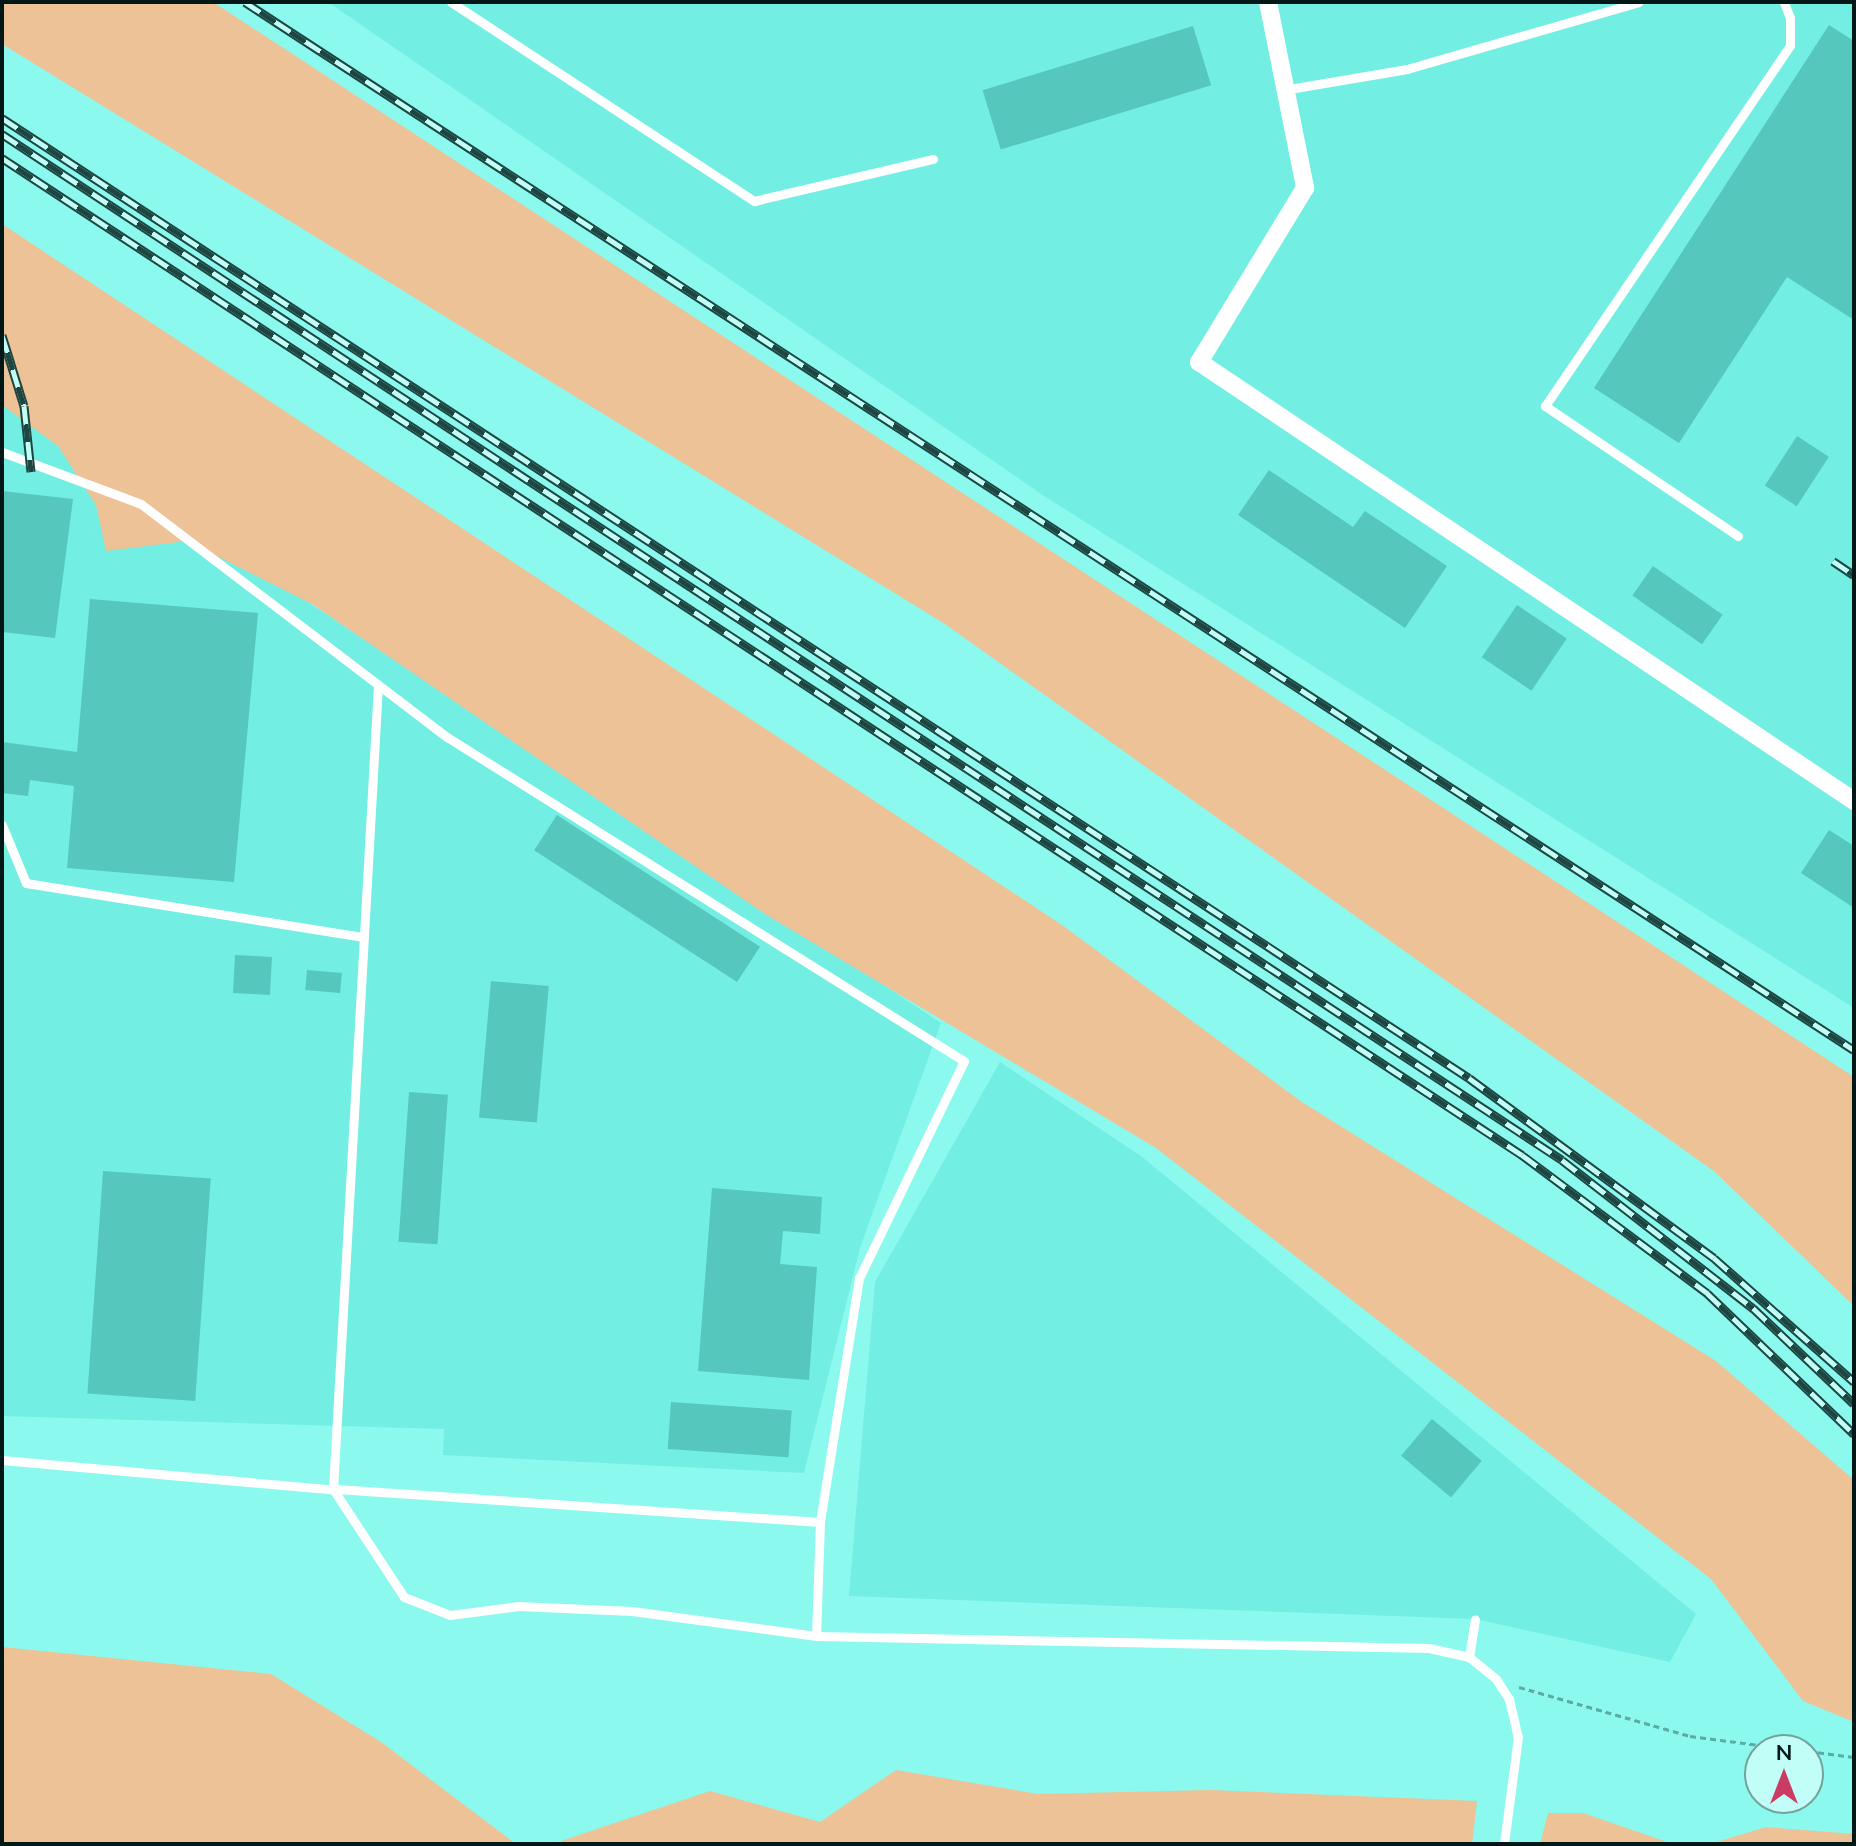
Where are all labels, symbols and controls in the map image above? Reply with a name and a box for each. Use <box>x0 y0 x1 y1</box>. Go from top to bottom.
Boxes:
north arrow <box>1744 1734 1824 1814</box>
text: N <box>1776 1738 1792 1766</box>

